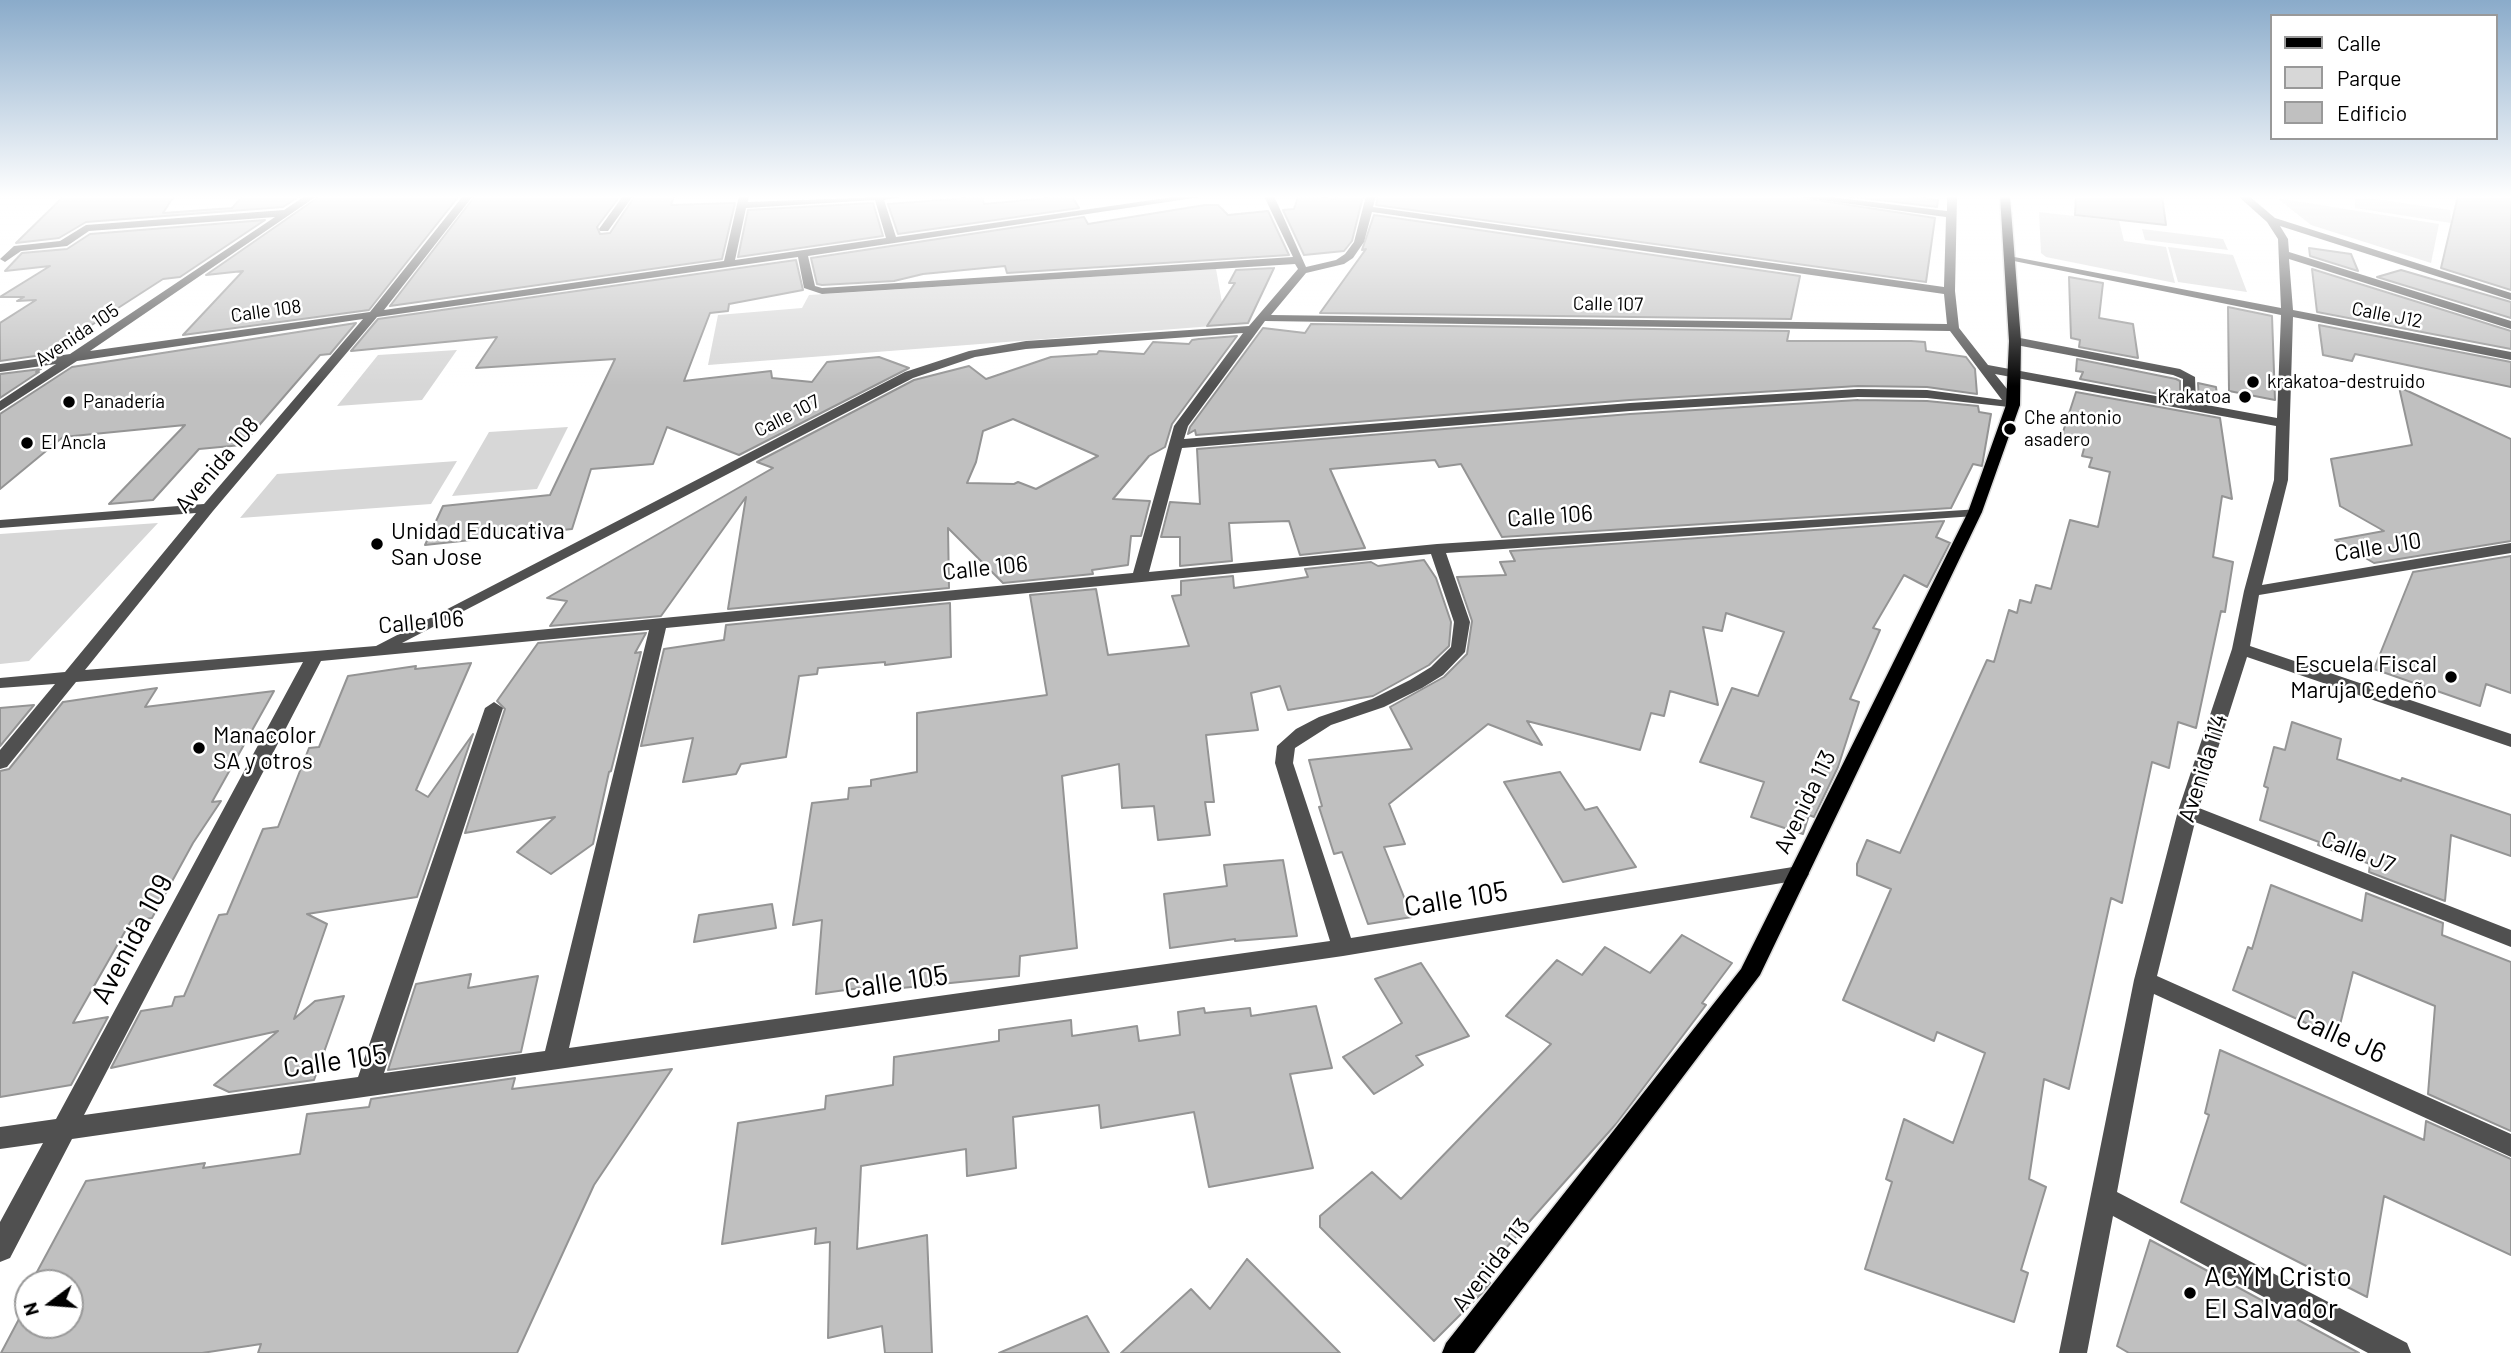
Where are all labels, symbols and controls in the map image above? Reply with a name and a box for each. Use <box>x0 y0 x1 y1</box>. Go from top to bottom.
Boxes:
legend <box>2270 14 2497 140</box>
text: Calle <box>2337 30 2381 55</box>
text: Parque <box>2337 65 2402 90</box>
text: Edificio <box>2337 100 2407 125</box>
street label: Calle 107 <box>1573 292 1643 316</box>
street label: Calle 108 <box>229 295 303 327</box>
street label: Calle J12 <box>2350 297 2424 333</box>
street label: Avenida 105 <box>31 299 123 371</box>
place label: krakatoa-destruido <box>2267 371 2425 393</box>
marker: krakatoa-destruido <box>2245 374 2261 390</box>
place label: Krakatoa <box>2157 386 2231 408</box>
marker: Krakatoa <box>2237 389 2253 405</box>
street label: Calle 107 <box>751 390 823 442</box>
place label: Panadería <box>83 391 165 413</box>
marker: Panadería <box>61 394 77 410</box>
place label: Che antonio asadero <box>2024 407 2122 451</box>
street label: Avenida 108 <box>169 412 265 518</box>
marker: Che antonio asadero <box>2002 421 2018 437</box>
place label: El Ancla <box>41 432 106 454</box>
marker: El Ancla <box>19 435 35 451</box>
street label: Calle 106 <box>1506 499 1594 533</box>
place label: Unidad Educativa San Jose <box>391 517 565 571</box>
street label: Calle J10 <box>2333 527 2423 567</box>
marker: Unidad Educativa San Jose <box>369 536 385 552</box>
street label: Calle 106 <box>941 550 1029 586</box>
street label: Calle 106 <box>377 605 465 639</box>
place label: Escuela Fiscal Maruja Cedeño <box>2290 650 2437 704</box>
marker: Escuela Fiscal Maruja Cedeño <box>2443 669 2459 685</box>
street label: Avenida 114 <box>2173 710 2233 826</box>
place label: Manacolor SA y otros <box>213 721 316 775</box>
marker: Manacolor SA y otros <box>191 740 207 756</box>
street label: Avenida 113 <box>1768 746 1842 858</box>
street label: Calle J7 <box>2317 825 2399 879</box>
street label: Avenida 109 <box>84 869 180 1009</box>
street label: Calle 105 <box>1402 874 1510 924</box>
street label: Calle 105 <box>842 958 950 1006</box>
street label: Calle J6 <box>2291 1001 2391 1071</box>
street label: Calle 105 <box>281 1037 389 1085</box>
street label: Avenida 113 <box>1446 1213 1536 1317</box>
place label: ACYM Cristo El Salvador <box>2204 1260 2352 1326</box>
north arrow <box>14 1269 84 1339</box>
marker: ACYM Cristo El Salvador <box>2182 1285 2198 1301</box>
text: N <box>17 1300 43 1319</box>

